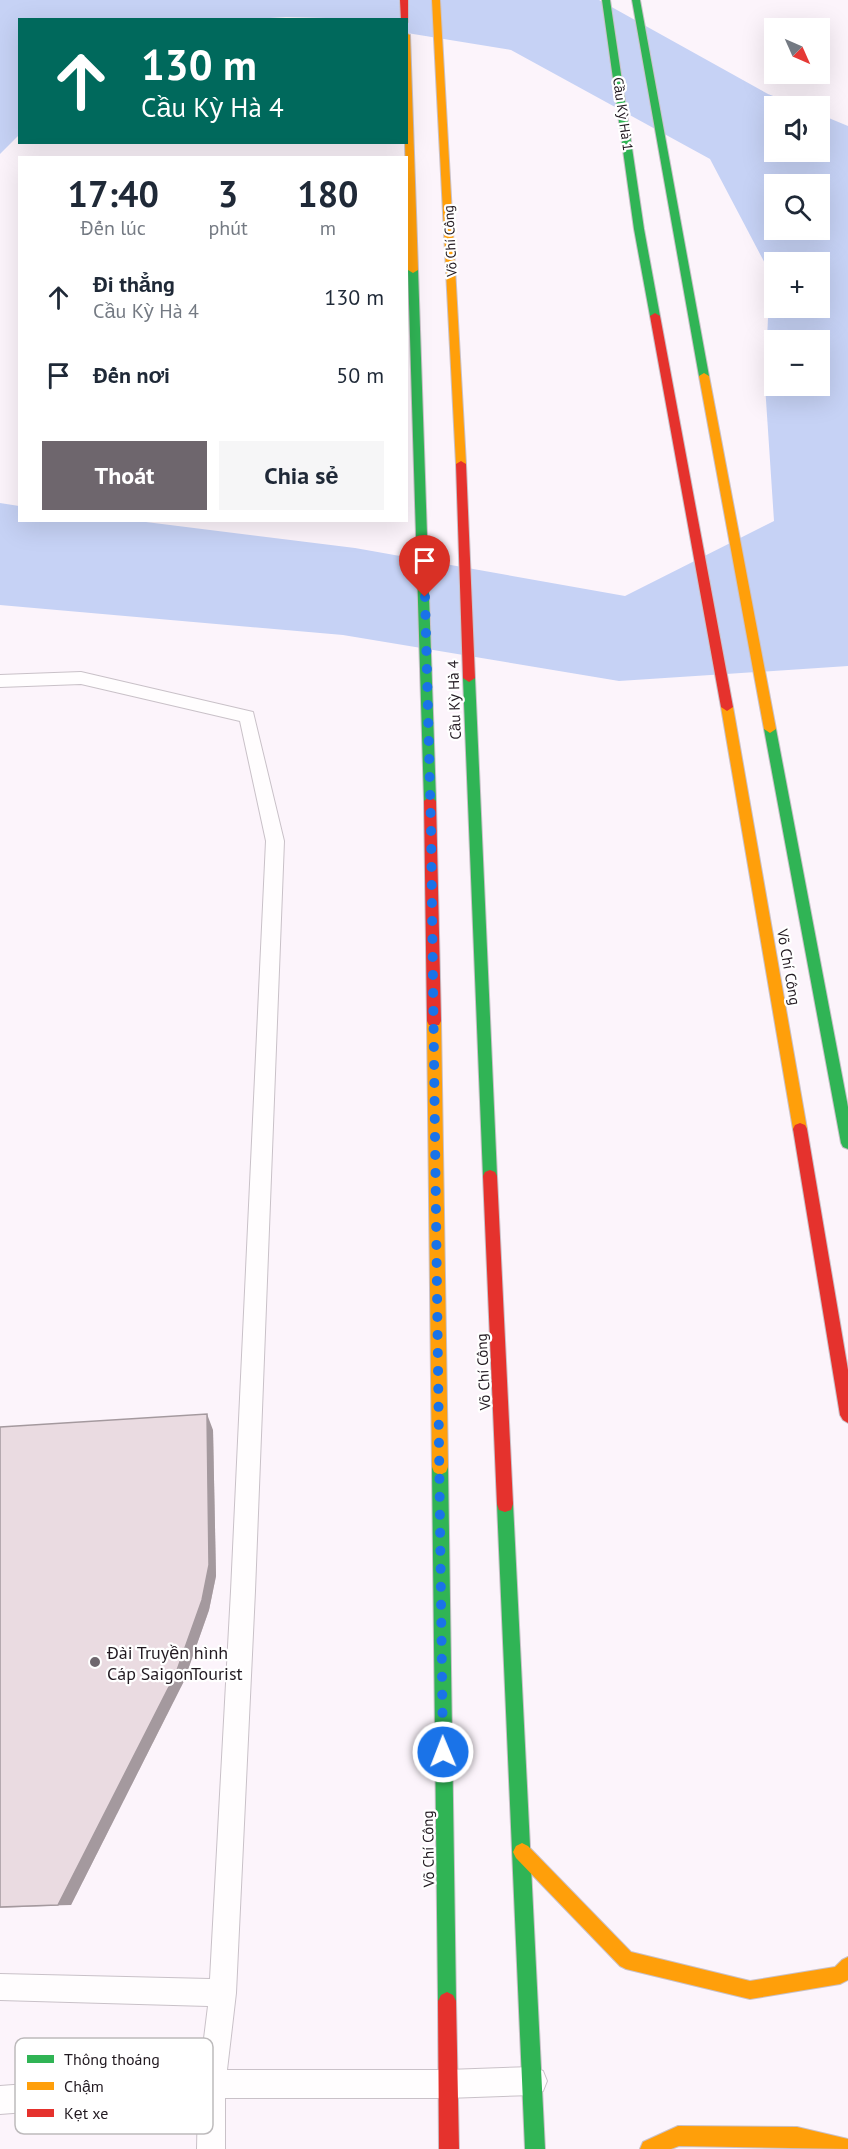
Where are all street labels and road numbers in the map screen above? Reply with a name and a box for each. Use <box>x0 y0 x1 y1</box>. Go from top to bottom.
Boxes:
street label: Cầu Kỳ Hà 1 <box>609 76 637 152</box>
street label: Võ Chí Công <box>439 205 461 278</box>
street label: Cầu Kỳ Hà 4 <box>443 660 465 740</box>
street label: Võ Chí Công <box>773 926 805 1007</box>
street label: Võ Chí Công <box>472 1333 495 1412</box>
street label: Võ Chí Công <box>418 1810 438 1889</box>

